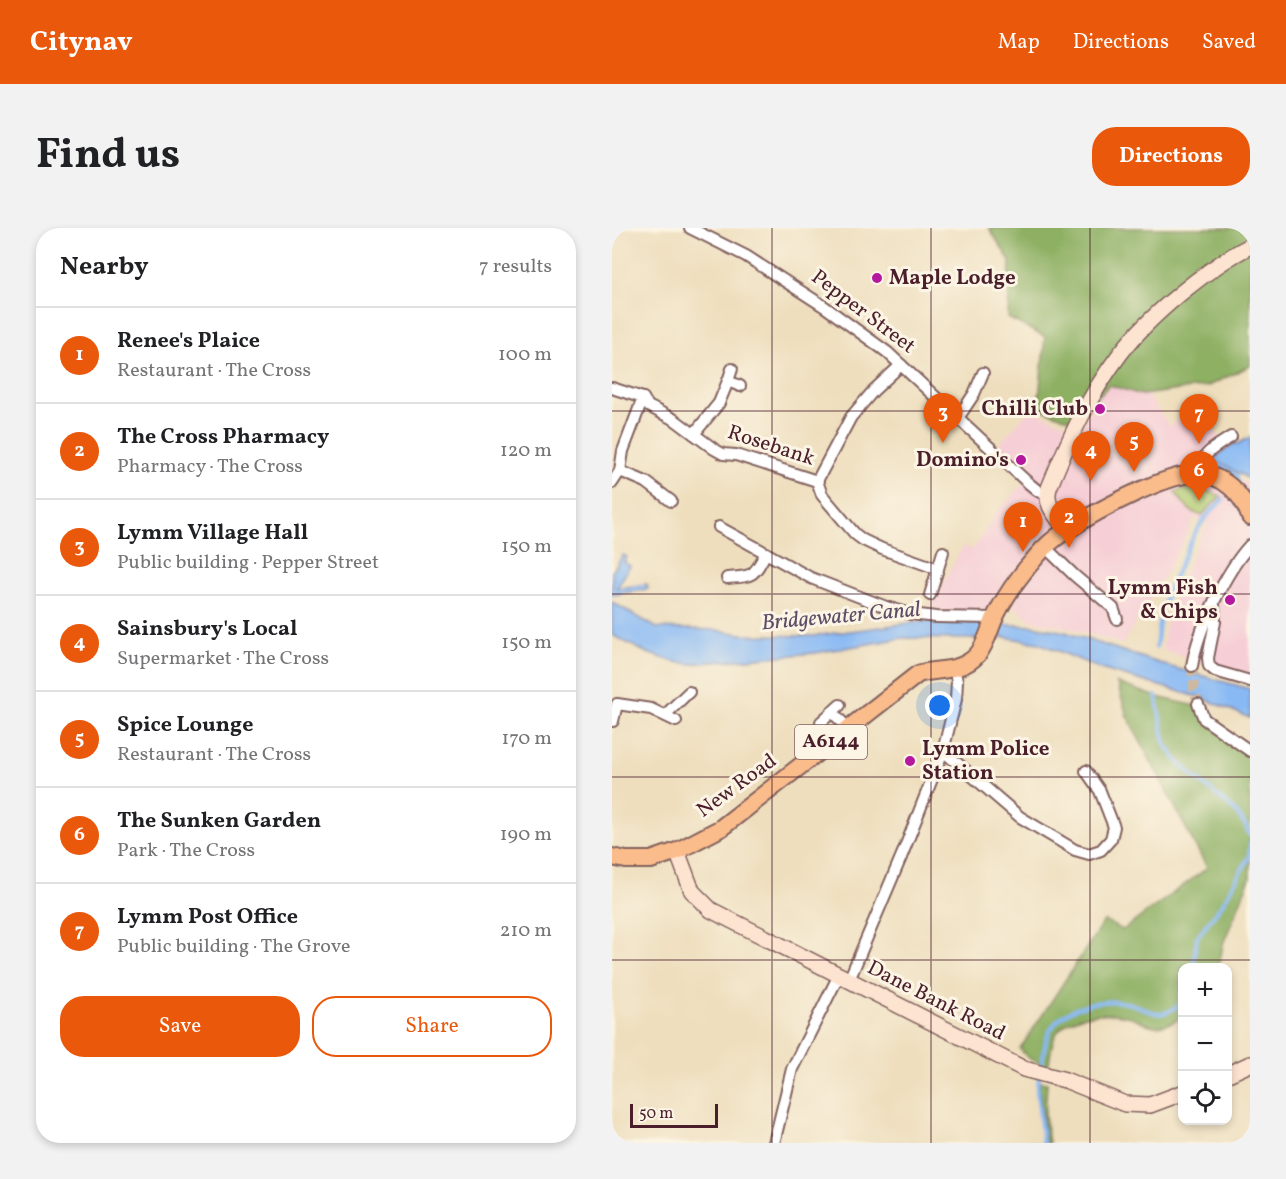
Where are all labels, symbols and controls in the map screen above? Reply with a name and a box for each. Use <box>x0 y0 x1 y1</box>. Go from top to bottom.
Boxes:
text: Citynav <box>30 23 133 62</box>
text: Map <box>998 28 1040 57</box>
text: Directions <box>1073 28 1169 57</box>
text: Saved <box>1202 28 1256 57</box>
text: Find us <box>36 127 180 186</box>
button: Directions <box>1092 127 1250 186</box>
text: Nearby <box>60 249 149 285</box>
text: 7 results <box>479 253 552 281</box>
street label: Pepper Street <box>805 263 921 361</box>
place label: Maple Lodge <box>889 264 1016 293</box>
marker: Maple Lodge <box>870 271 884 285</box>
text: Renee's Plaice <box>117 326 260 357</box>
text: 1 <box>75 341 84 369</box>
text: 100 m <box>498 341 552 369</box>
text: Restaurant · The Cross <box>117 357 311 385</box>
pin: 3 <box>924 394 962 443</box>
pin: 7 <box>1180 394 1218 444</box>
place label: Chilli Club <box>981 395 1088 424</box>
marker: Chilli Club <box>1093 402 1107 416</box>
street label: Rosebank <box>724 418 819 474</box>
text: The Cross Pharmacy <box>117 422 329 453</box>
pin: 5 <box>1114 422 1154 472</box>
pin: 4 <box>1072 432 1110 481</box>
text: 2 <box>74 437 85 465</box>
text: 120 m <box>500 437 552 465</box>
place label: Domino's <box>916 446 1009 475</box>
pin: 6 <box>1180 452 1218 501</box>
text: Pharmacy · The Cross <box>117 453 303 481</box>
marker: Domino's <box>1014 453 1028 467</box>
pin: 2 <box>1050 498 1088 548</box>
pin: 1 <box>1004 502 1042 552</box>
text: Lymm Village Hall <box>117 518 308 549</box>
text: 3 <box>74 533 85 561</box>
text: 150 m <box>501 533 552 561</box>
text: Public building · Pepper Street <box>117 549 379 577</box>
place label: Lymm Fish & Chips <box>1108 574 1218 627</box>
marker: Lymm Fish & Chips <box>1223 593 1237 607</box>
water label: Bridgewater Canal <box>760 595 922 639</box>
text: Sainsbury's Local <box>117 614 298 645</box>
text: 4 <box>73 629 86 657</box>
text: 150 m <box>501 629 552 657</box>
text: Supermarket · The Cross <box>117 645 329 673</box>
your location <box>925 691 954 720</box>
text: Spice Lounge <box>117 710 253 741</box>
text: 5 <box>75 725 84 753</box>
text: 170 m <box>502 725 552 753</box>
road number: A6144 <box>795 725 867 759</box>
place label: Lymm Police Station <box>922 735 1049 788</box>
text: Restaurant · The Cross <box>117 741 311 769</box>
street label: New Road <box>691 747 783 825</box>
marker: Lymm Police Station <box>903 754 917 768</box>
text: The Sunken Garden <box>117 806 321 837</box>
text: 6 <box>74 821 85 849</box>
text: 190 m <box>500 821 552 849</box>
text: Park · The Cross <box>117 837 255 865</box>
text: Lymm Post Office <box>117 902 298 933</box>
text: 7 <box>75 917 84 945</box>
text: 210 m <box>500 917 552 945</box>
text: Public building · The Grove <box>117 933 351 961</box>
street label: Dane Bank Road <box>862 954 1010 1048</box>
map controls <box>1178 963 1232 1125</box>
button: + <box>1178 963 1232 1017</box>
button: Save <box>60 996 300 1057</box>
button: Share <box>312 996 552 1057</box>
button: − <box>1178 1017 1232 1071</box>
button: locate <box>1178 1071 1232 1125</box>
scale bar <box>630 1101 718 1128</box>
text: 50 m <box>639 1103 673 1125</box>

